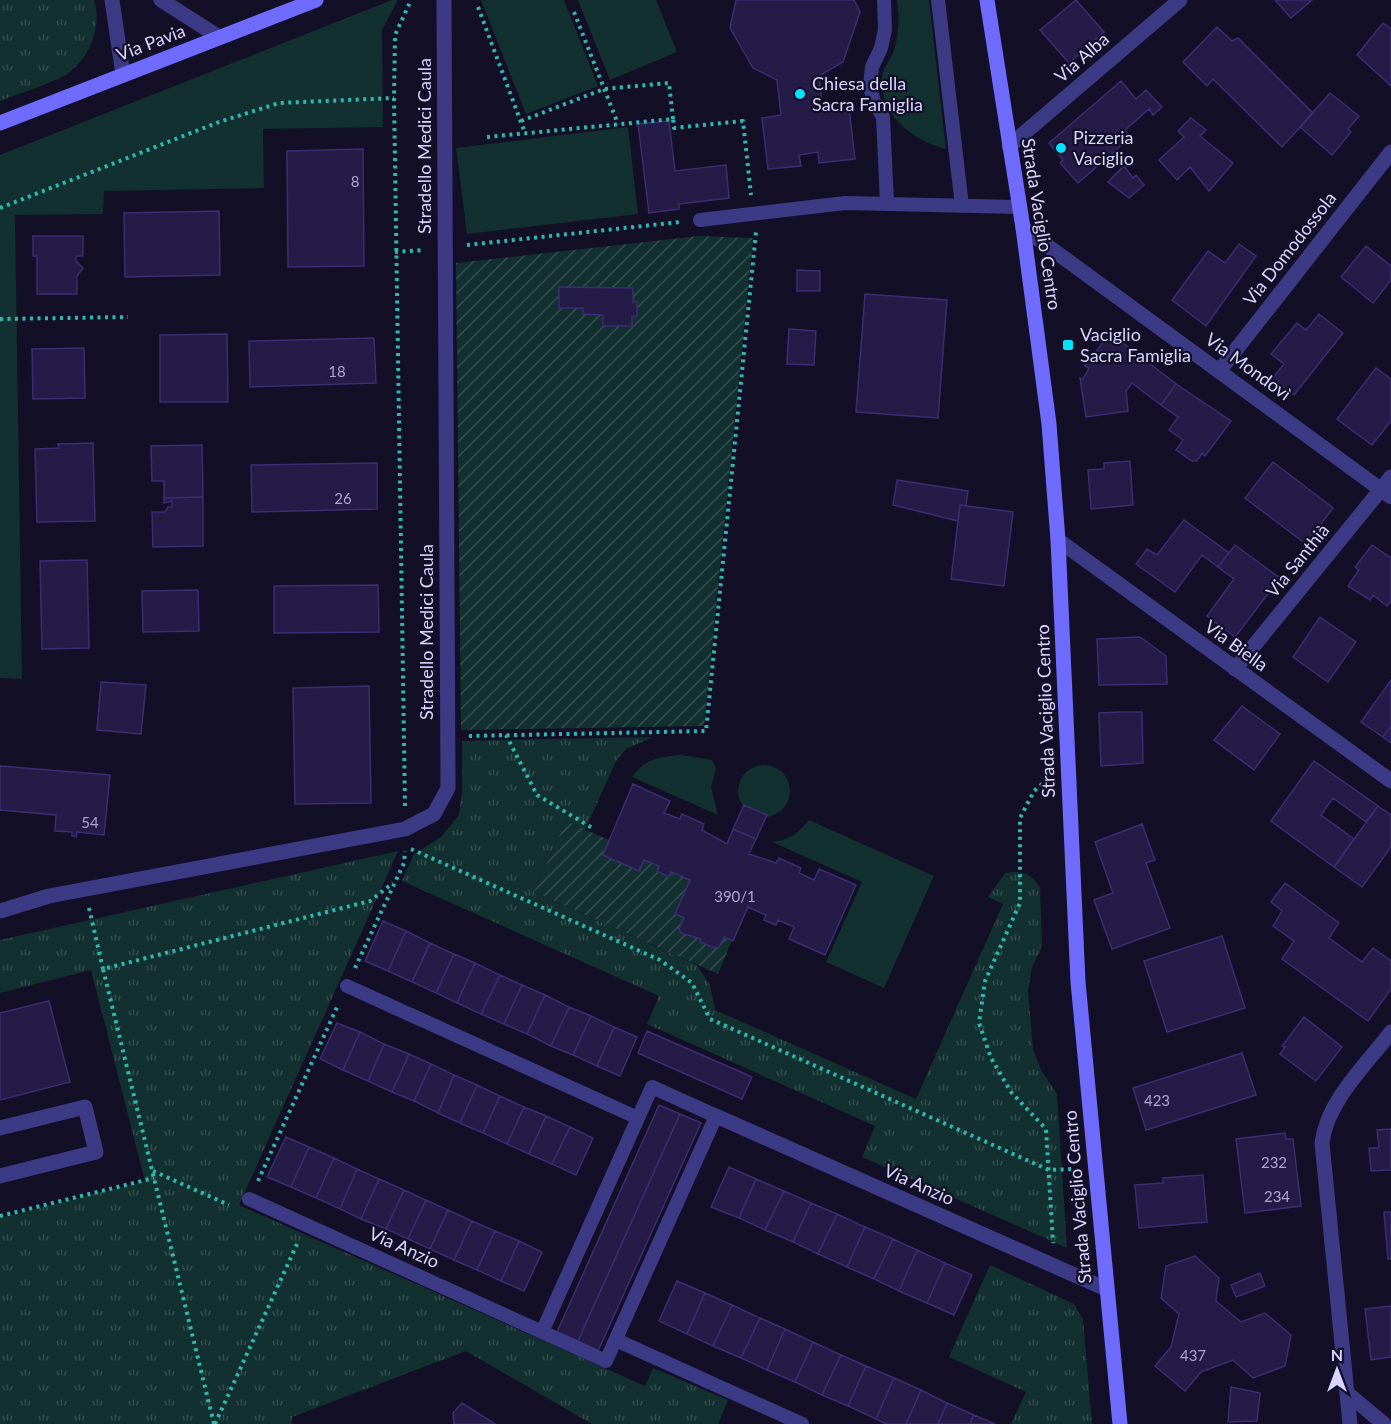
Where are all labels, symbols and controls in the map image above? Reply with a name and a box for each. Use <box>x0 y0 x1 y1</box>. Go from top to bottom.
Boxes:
street label: Via Pavia <box>113 19 188 65</box>
street label: Via Alba <box>1050 28 1113 87</box>
street label: Stradello Medici Caula <box>413 58 435 234</box>
place label: Chiesa della Sacra Famiglia <box>812 72 923 115</box>
marker: Chiesa della Sacra Famiglia <box>793 87 807 101</box>
place label: Pizzeria Vaciglio <box>1073 126 1134 169</box>
street label: Strada Vaciglio Centro <box>1018 136 1066 311</box>
marker: Pizzeria Vaciglio <box>1054 141 1068 155</box>
house number: 8 <box>351 172 359 190</box>
street label: Via Domodossola <box>1238 187 1340 310</box>
place label: Vaciglio Sacra Famiglia <box>1080 323 1191 366</box>
street label: Via Mondovì <box>1202 328 1296 405</box>
marker: Vaciglio Sacra Famiglia <box>1061 338 1075 352</box>
house number: 18 <box>328 362 346 380</box>
house number: 26 <box>334 489 352 507</box>
street label: Via Santhià <box>1261 519 1334 602</box>
street label: Stradello Medici Caula <box>415 544 437 720</box>
street label: Via Biella <box>1201 615 1272 675</box>
street label: Strada Vaciglio Centro <box>1031 624 1059 798</box>
house number: 54 <box>81 813 99 831</box>
house number: 390/1 <box>714 887 756 905</box>
house number: 423 <box>1144 1091 1170 1109</box>
street label: Strada Vaciglio Centro <box>1058 1110 1096 1285</box>
house number: 232 <box>1261 1153 1287 1171</box>
street label: Via Anzio <box>881 1159 958 1209</box>
house number: 234 <box>1264 1187 1290 1205</box>
street label: Via Anzio <box>366 1222 443 1272</box>
north arrow <box>1307 1340 1367 1400</box>
text: N <box>1331 1345 1343 1364</box>
house number: 437 <box>1180 1346 1206 1364</box>

